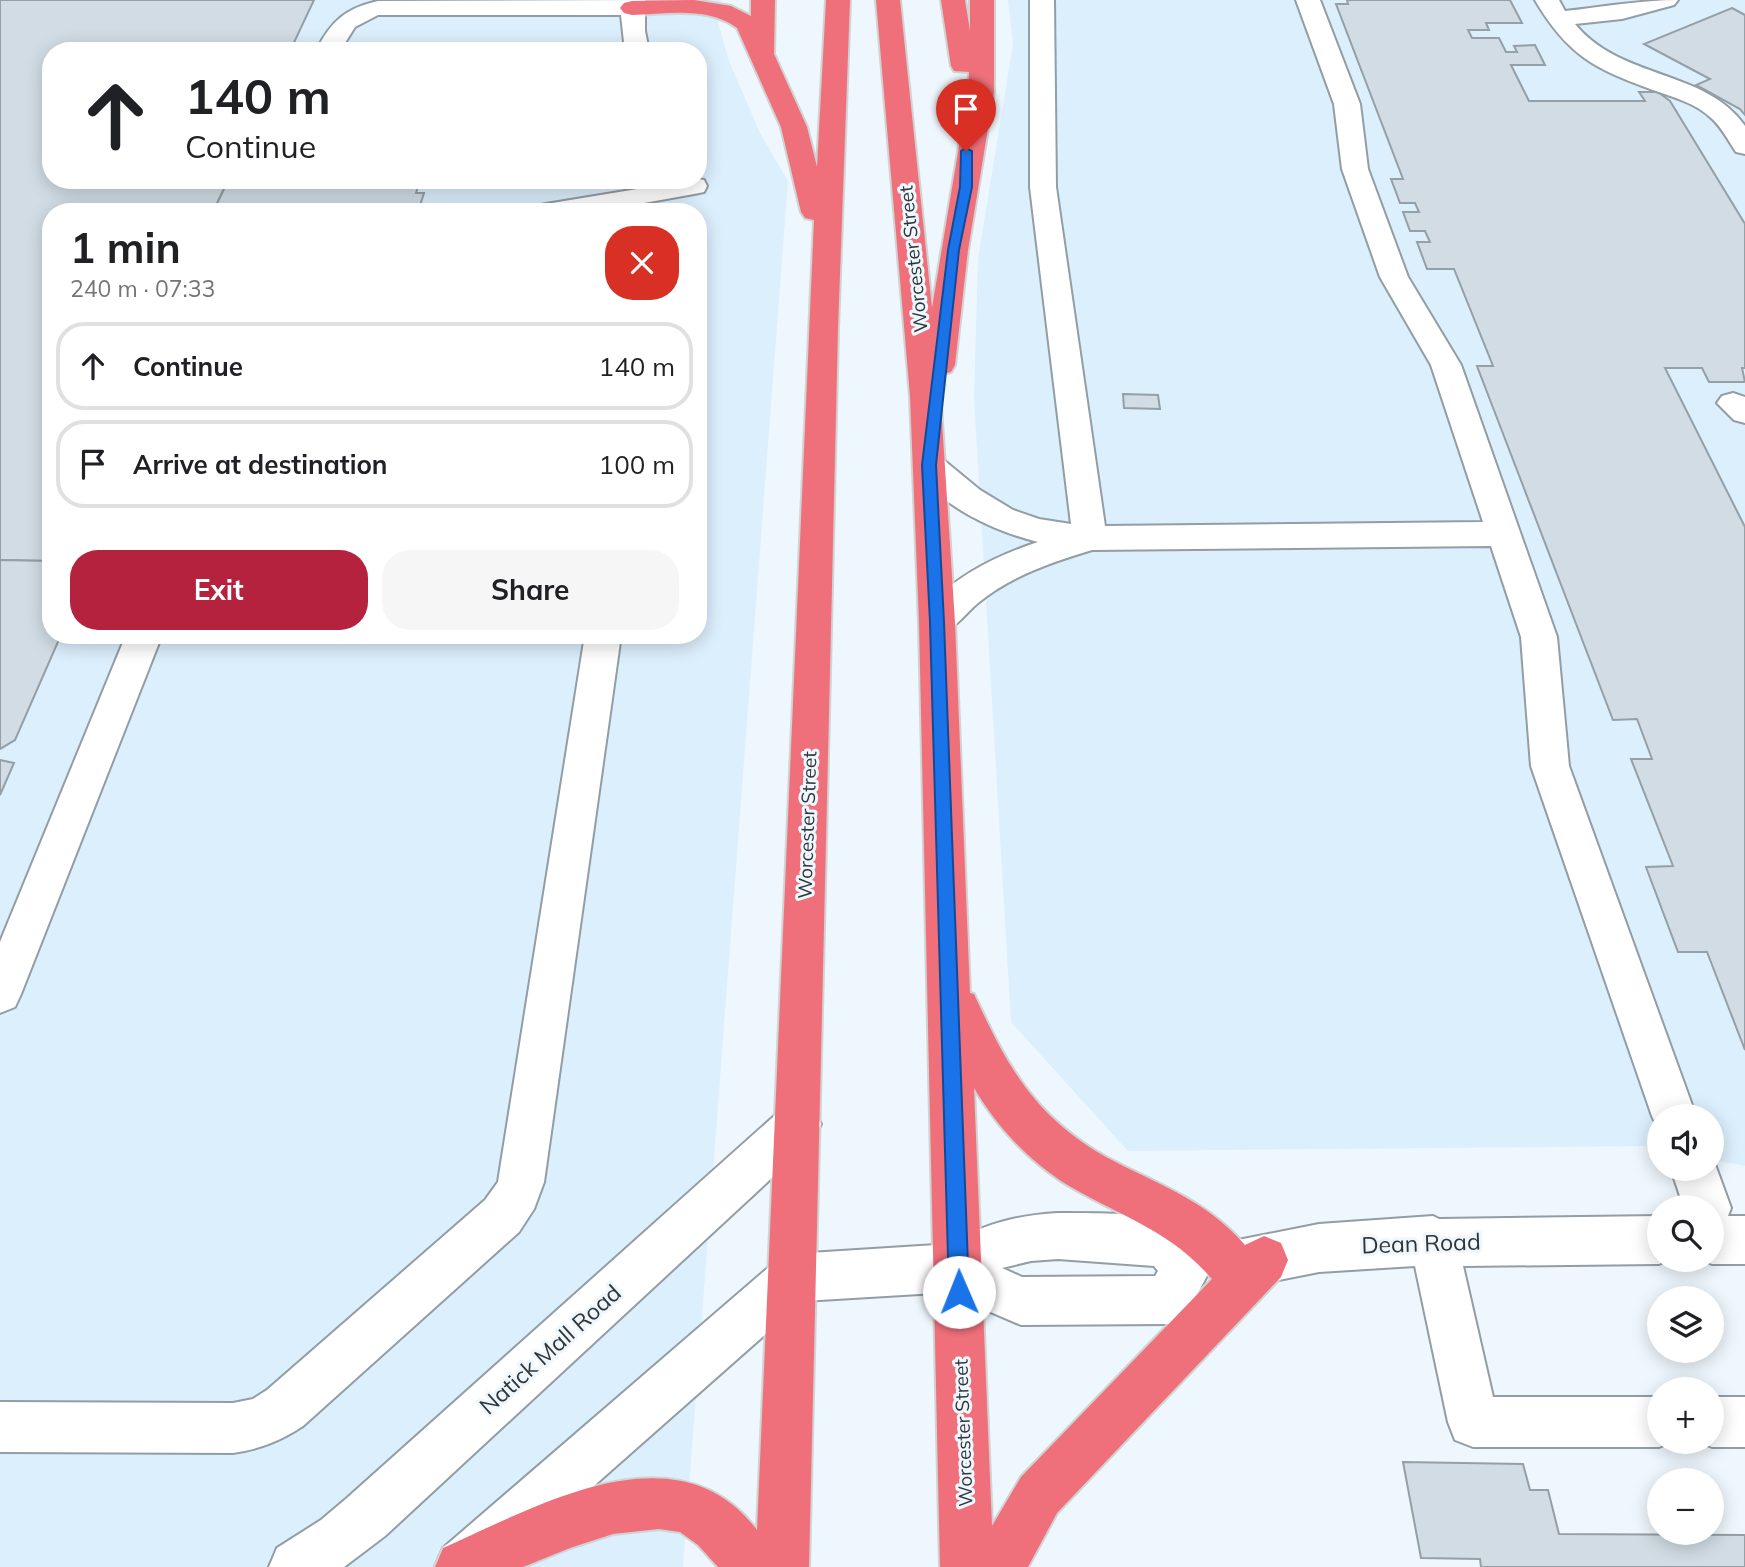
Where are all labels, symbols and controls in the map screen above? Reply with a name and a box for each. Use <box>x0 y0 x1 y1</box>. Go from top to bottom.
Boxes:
text: 140 m <box>185 65 331 126</box>
icon: ahead <box>70 70 161 161</box>
pin <box>936 79 996 151</box>
icon: arrive <box>947 90 985 128</box>
text: Continue <box>185 126 316 166</box>
street label: Worcester Street <box>893 184 933 334</box>
text: 1 min <box>70 221 181 274</box>
button: close <box>605 226 679 300</box>
text: 240 m · 07:33 <box>70 274 215 303</box>
icon: ahead <box>74 347 112 385</box>
text: Continue <box>133 350 243 383</box>
text: 140 m <box>599 350 675 383</box>
icon: arrive <box>74 445 112 483</box>
text: Arrive at destination <box>133 448 388 481</box>
text: 100 m <box>599 448 675 481</box>
button: Exit <box>70 550 368 630</box>
button: Share <box>382 550 679 630</box>
street label: Worcester Street <box>792 750 822 899</box>
map controls <box>1647 1104 1724 1545</box>
button: sound <box>1647 1104 1724 1181</box>
button: search <box>1647 1195 1724 1272</box>
street label: Dean Road <box>1361 1226 1481 1260</box>
position arrow <box>922 1255 996 1329</box>
street label: Natick Mall Road <box>473 1278 627 1420</box>
button: layers <box>1647 1286 1724 1363</box>
street label: Worcester Street <box>948 1358 978 1507</box>
button: + <box>1647 1377 1724 1454</box>
button: − <box>1647 1468 1724 1545</box>

